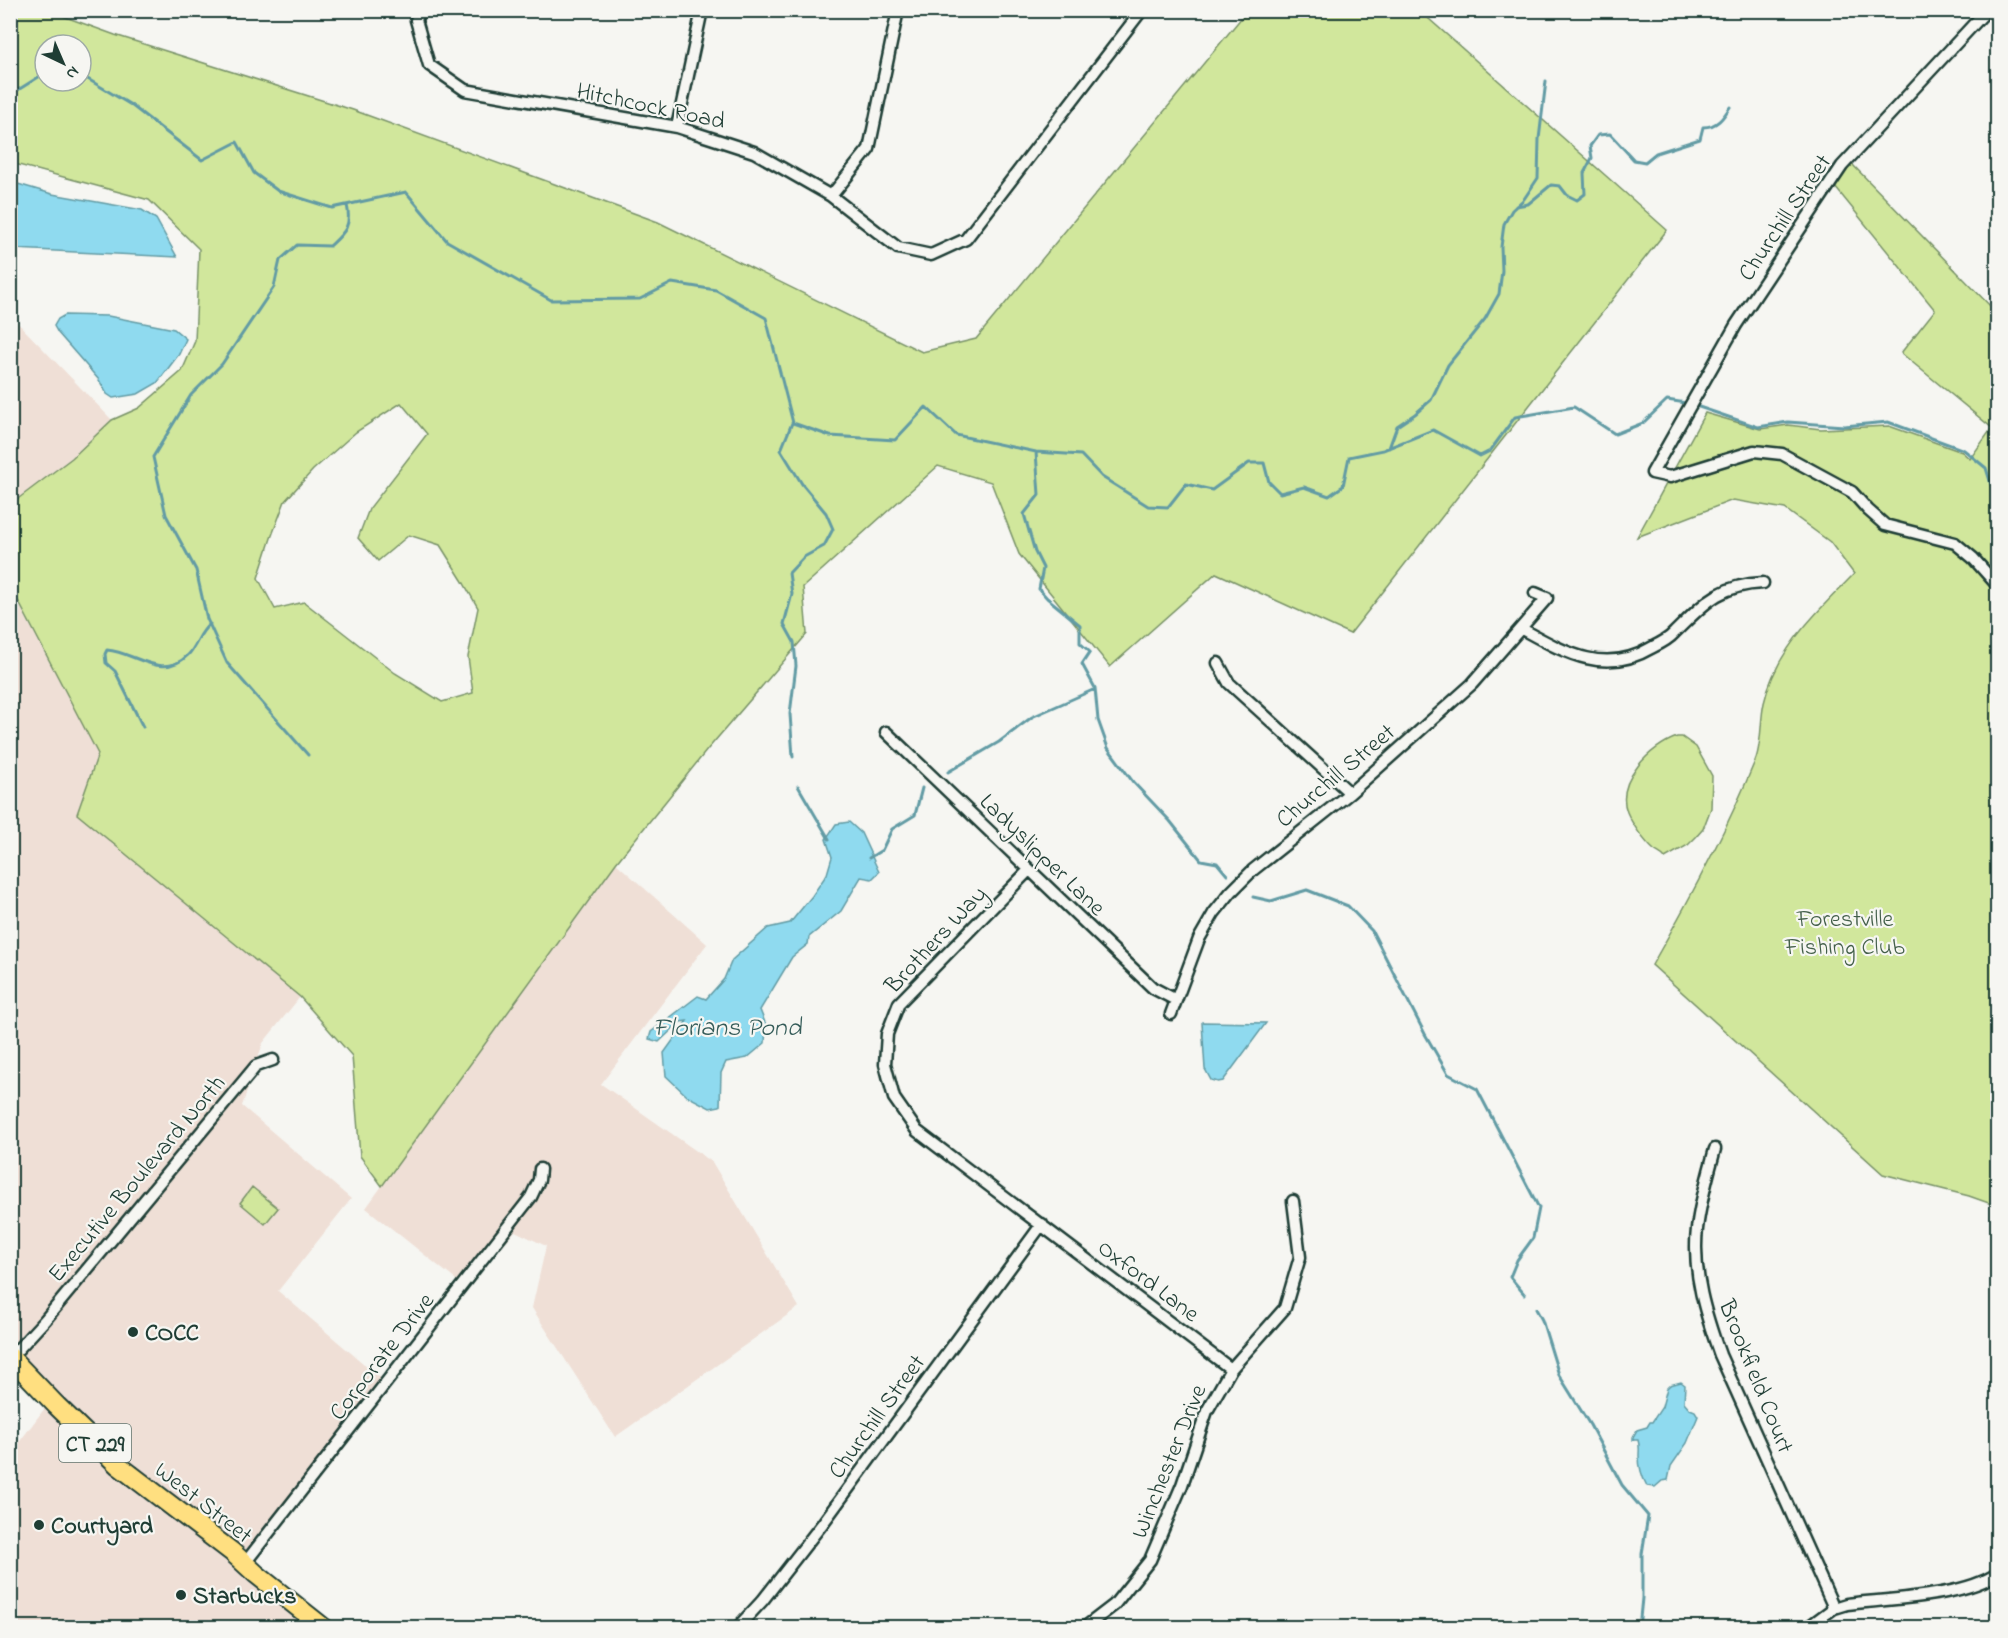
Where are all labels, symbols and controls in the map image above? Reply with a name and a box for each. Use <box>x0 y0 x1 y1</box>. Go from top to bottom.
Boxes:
north arrow <box>33 33 93 93</box>
text: N <box>60 60 84 85</box>
street label: Hitchcock Road <box>573 75 728 140</box>
street label: Churchill Street <box>1731 148 1842 289</box>
street label: Churchill Street <box>1269 716 1404 837</box>
street label: Ladyslipper Lane <box>969 786 1113 926</box>
street label: Brothers Way <box>877 879 997 1004</box>
park label: Forestville Fishing Club <box>1784 903 1905 966</box>
water label: Florians Pond <box>653 1010 803 1048</box>
street label: Executive Boulevard North <box>41 1068 235 1291</box>
street label: Oxford Lane <box>1089 1232 1206 1332</box>
street label: Corporate Drive <box>322 1286 444 1429</box>
street label: Brookfield Court <box>1708 1294 1801 1459</box>
place label: COCC <box>145 1317 199 1352</box>
marker: COCC <box>126 1325 140 1339</box>
street label: Churchill Street <box>821 1348 935 1487</box>
street label: Winchester Drive <box>1123 1379 1217 1544</box>
road number: CT 229 <box>59 1424 131 1462</box>
street label: West Street <box>146 1454 259 1554</box>
place label: Courtyard <box>51 1510 154 1546</box>
marker: Courtyard <box>32 1518 46 1532</box>
place label: Starbucks <box>193 1580 297 1615</box>
marker: Starbucks <box>174 1588 188 1602</box>

